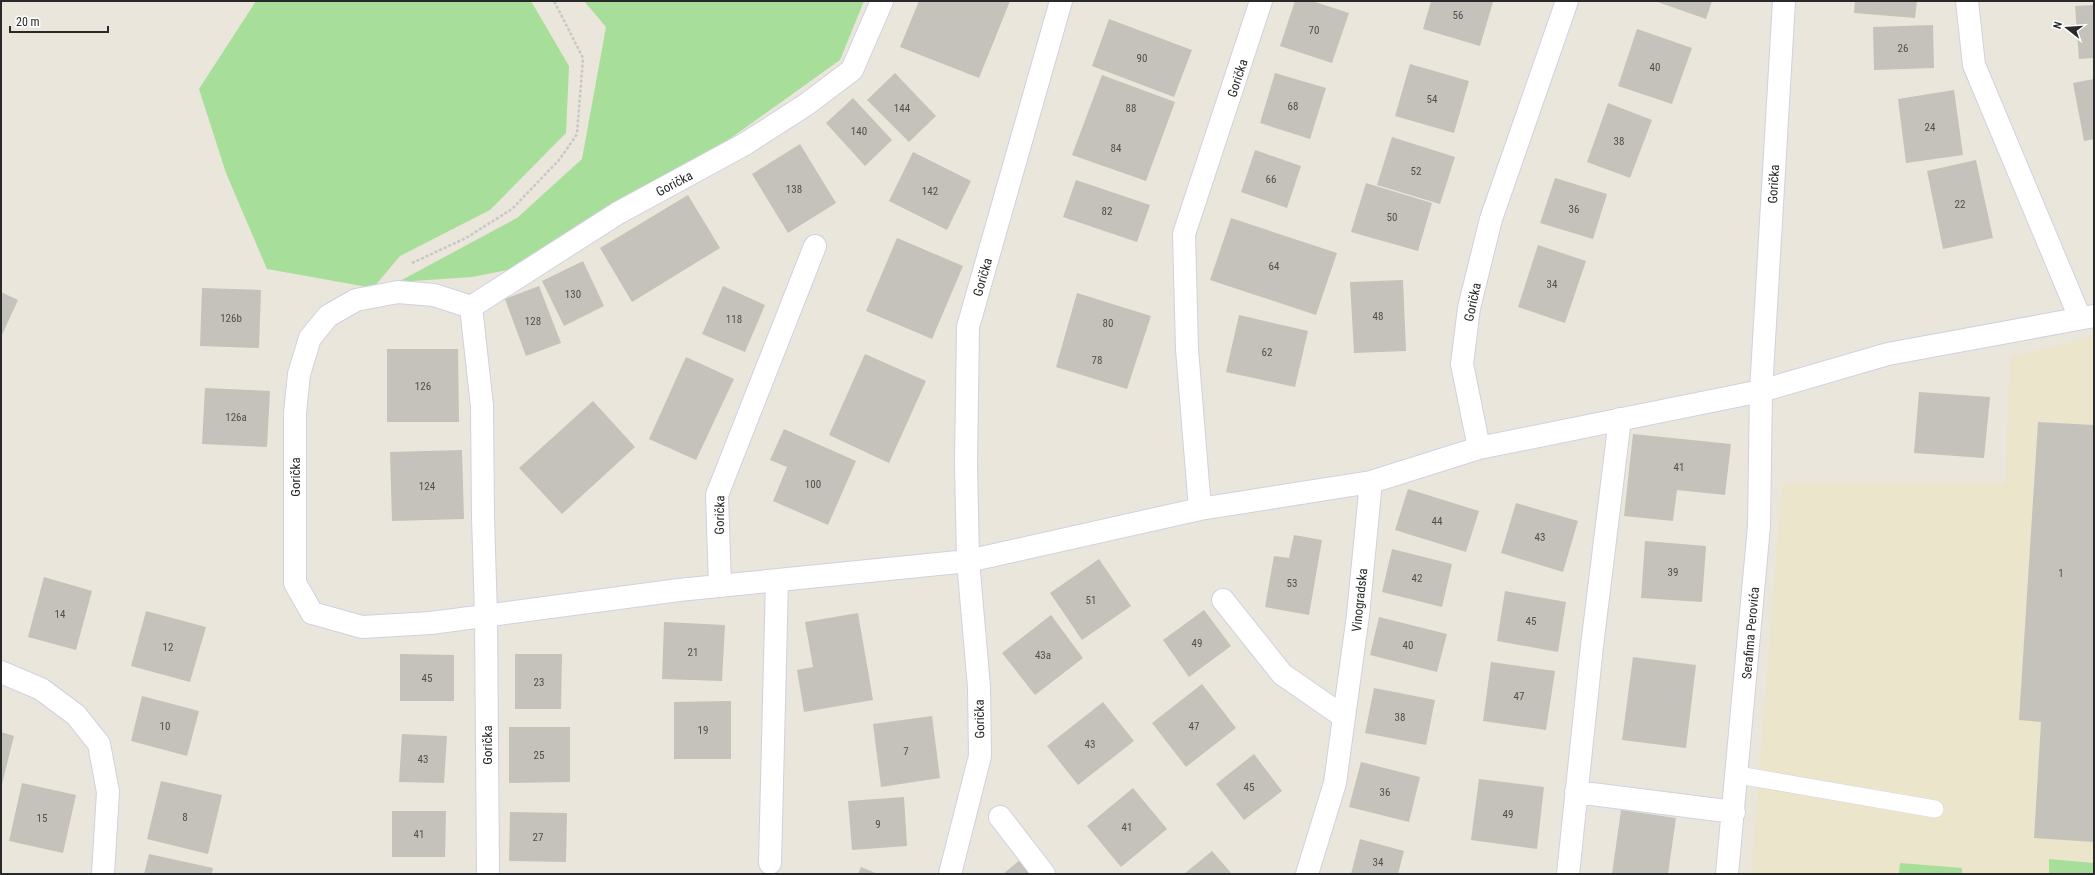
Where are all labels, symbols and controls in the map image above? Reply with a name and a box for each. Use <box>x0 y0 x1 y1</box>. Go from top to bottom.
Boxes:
scale bar <box>10 8 108 34</box>
north arrow <box>2047 8 2087 48</box>
house number: 56 <box>1453 9 1463 22</box>
text: 20 m <box>16 15 40 29</box>
text: N <box>2051 20 2065 30</box>
house number: 70 <box>1309 24 1319 37</box>
house number: 26 <box>1898 42 1908 55</box>
house number: 90 <box>1137 52 1147 65</box>
street label: Gorička <box>1224 57 1251 99</box>
house number: 40 <box>1650 61 1660 74</box>
house number: 54 <box>1427 93 1438 106</box>
house number: 68 <box>1288 100 1298 113</box>
house number: 144 <box>894 102 911 115</box>
house number: 88 <box>1126 102 1136 115</box>
house number: 24 <box>1925 121 1936 134</box>
house number: 140 <box>851 125 867 138</box>
house number: 38 <box>1614 135 1624 148</box>
house number: 84 <box>1111 142 1122 155</box>
street label: Gorička <box>1765 164 1782 204</box>
house number: 52 <box>1411 165 1421 178</box>
street label: Gorička <box>653 168 695 199</box>
house number: 66 <box>1266 173 1276 186</box>
house number: 138 <box>786 183 802 196</box>
house number: 142 <box>922 185 938 198</box>
house number: 22 <box>1955 198 1965 211</box>
house number: 36 <box>1569 203 1579 216</box>
house number: 82 <box>1102 205 1112 218</box>
house number: 50 <box>1387 211 1397 224</box>
street label: Gorička <box>970 256 995 298</box>
house number: 64 <box>1269 260 1280 273</box>
house number: 34 <box>1547 278 1558 291</box>
street label: Gorička <box>1461 281 1484 323</box>
house number: 130 <box>565 288 581 301</box>
house number: 48 <box>1373 310 1383 323</box>
house number: 126b <box>220 312 242 325</box>
house number: 118 <box>726 313 742 326</box>
house number: 128 <box>525 315 541 328</box>
house number: 80 <box>1103 317 1113 330</box>
house number: 62 <box>1262 346 1272 359</box>
house number: 78 <box>1092 354 1102 367</box>
house number: 126 <box>415 380 431 393</box>
house number: 126a <box>225 411 247 424</box>
street label: Gorička <box>288 457 303 497</box>
house number: 41 <box>1674 461 1684 474</box>
house number: 100 <box>805 478 821 491</box>
house number: 124 <box>419 480 436 493</box>
street label: Gorička <box>712 495 727 535</box>
house number: 44 <box>1432 515 1443 528</box>
house number: 43 <box>1535 531 1545 544</box>
house number: 39 <box>1668 566 1678 579</box>
street label: Vinogradska <box>1349 567 1370 633</box>
house number: 1 <box>2058 567 2064 580</box>
house number: 42 <box>1412 572 1422 585</box>
house number: 53 <box>1287 577 1297 590</box>
street label: Serafima Perovića <box>1739 586 1762 680</box>
house number: 51 <box>1086 594 1096 607</box>
house number: 14 <box>55 608 66 621</box>
house number: 45 <box>1526 615 1536 628</box>
house number: 49 <box>1192 637 1202 650</box>
house number: 40 <box>1403 639 1413 652</box>
house number: 12 <box>163 641 173 654</box>
house number: 21 <box>688 646 698 659</box>
house number: 43a <box>1035 649 1051 662</box>
house number: 45 <box>422 672 432 685</box>
house number: 23 <box>534 676 544 689</box>
house number: 47 <box>1514 690 1524 703</box>
street label: Gorička <box>972 699 987 739</box>
house number: 38 <box>1395 711 1405 724</box>
house number: 10 <box>160 720 170 733</box>
house number: 47 <box>1189 720 1199 733</box>
house number: 19 <box>698 724 708 737</box>
street label: Gorička <box>480 725 495 765</box>
house number: 43 <box>1085 738 1095 751</box>
house number: 7 <box>903 745 909 758</box>
house number: 25 <box>534 749 544 762</box>
house number: 43 <box>418 753 428 766</box>
house number: 45 <box>1244 781 1254 794</box>
house number: 36 <box>1380 786 1390 799</box>
house number: 49 <box>1503 808 1513 821</box>
house number: 8 <box>182 811 188 824</box>
house number: 15 <box>37 812 47 825</box>
house number: 9 <box>875 818 881 831</box>
house number: 41 <box>1122 821 1132 834</box>
house number: 41 <box>414 828 424 841</box>
house number: 27 <box>533 831 543 844</box>
house number: 34 <box>1373 856 1384 869</box>

